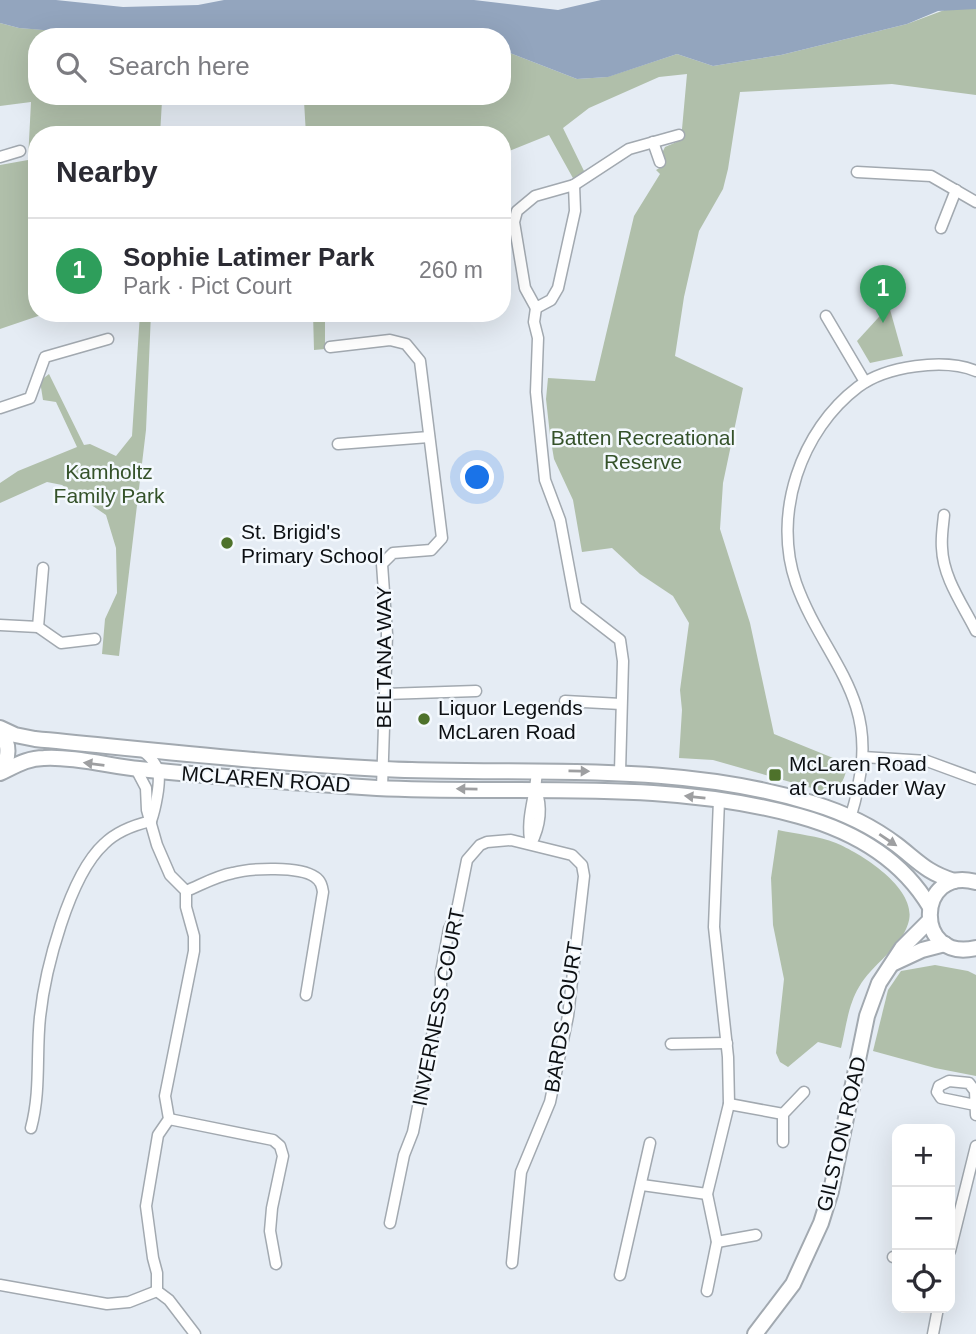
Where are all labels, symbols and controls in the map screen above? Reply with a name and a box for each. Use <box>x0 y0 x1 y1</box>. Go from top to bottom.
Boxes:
search box <box>28 28 511 105</box>
icon: search <box>52 48 90 86</box>
text: Search here <box>108 51 250 81</box>
text: Nearby <box>56 155 158 188</box>
text: Sophie Latimer Park <box>123 242 374 272</box>
text: 1 <box>73 257 85 283</box>
text: 260 m <box>419 257 483 283</box>
pin: 1 <box>860 265 906 323</box>
text: Park · Pict Court <box>123 273 292 299</box>
park label: Batten Recreational Reserve <box>551 426 735 473</box>
park label: Kamholtz Family Park <box>54 460 165 507</box>
your location <box>460 460 494 494</box>
place label: St. Brigid's Primary School <box>241 520 383 567</box>
marker: St. Brigid's Primary School <box>219 535 235 551</box>
street label: BELTANA WAY <box>372 586 395 728</box>
place label: Liquor Legends McLaren Road <box>438 696 583 743</box>
marker: Liquor Legends McLaren Road <box>416 711 432 727</box>
place label: McLaren Road at Crusader Way <box>789 752 946 799</box>
one-way arrow <box>83 758 105 769</box>
street label: MCLAREN ROAD <box>181 762 351 796</box>
one-way arrow <box>569 765 591 776</box>
marker: McLaren Road at Crusader Way <box>767 767 783 783</box>
one-way arrow <box>456 783 478 795</box>
one-way arrow <box>683 792 705 803</box>
one-way arrow <box>879 833 897 847</box>
street label: INVERNESS COURT <box>407 906 469 1108</box>
street label: BARDS COURT <box>540 940 586 1094</box>
street label: GILSTON ROAD <box>812 1054 870 1214</box>
map controls <box>892 1124 955 1313</box>
button: + <box>892 1124 955 1187</box>
button: − <box>892 1187 955 1250</box>
button: locate <box>892 1250 955 1313</box>

